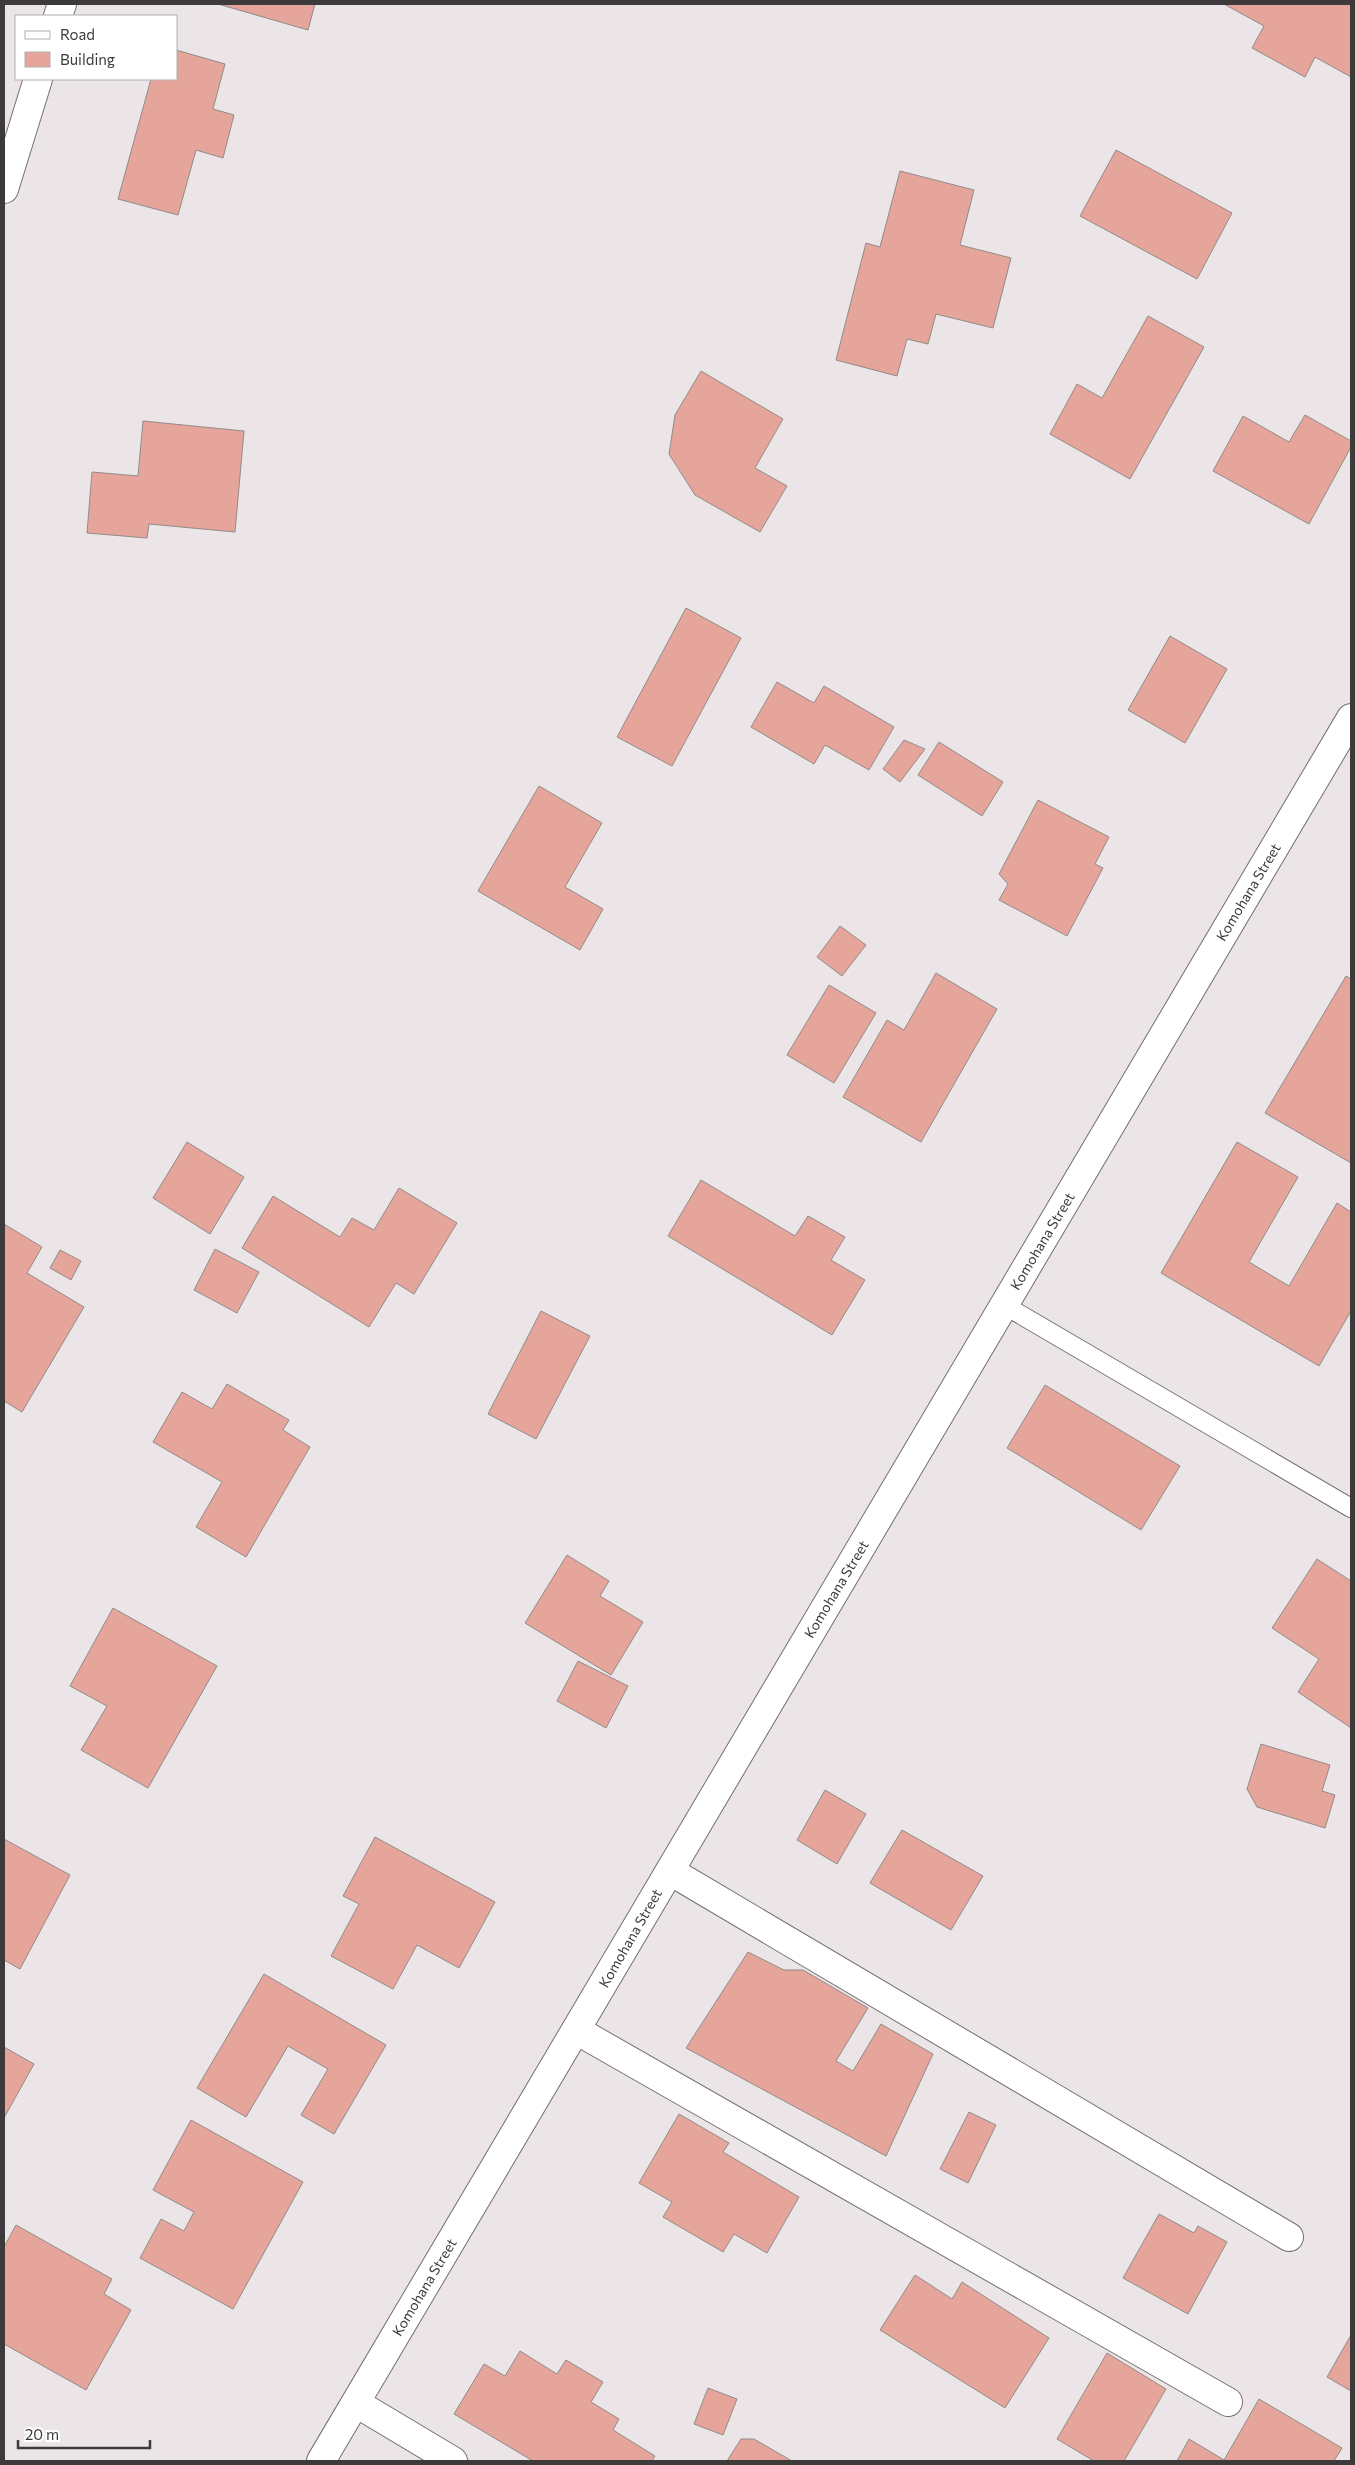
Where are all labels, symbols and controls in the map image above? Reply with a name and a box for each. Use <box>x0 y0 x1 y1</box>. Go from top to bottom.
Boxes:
legend <box>15 15 178 80</box>
text: Road <box>60 25 95 43</box>
text: Building <box>60 50 115 68</box>
street label: Komohana Street <box>1212 840 1284 944</box>
street label: Komohana Street <box>1006 1189 1078 1293</box>
street label: Komohana Street <box>800 1537 872 1641</box>
street label: Komohana Street <box>595 1886 665 1990</box>
street label: Komohana Street <box>388 2235 460 2339</box>
scale bar <box>18 2418 150 2450</box>
text: 20 m <box>25 2425 59 2443</box>

